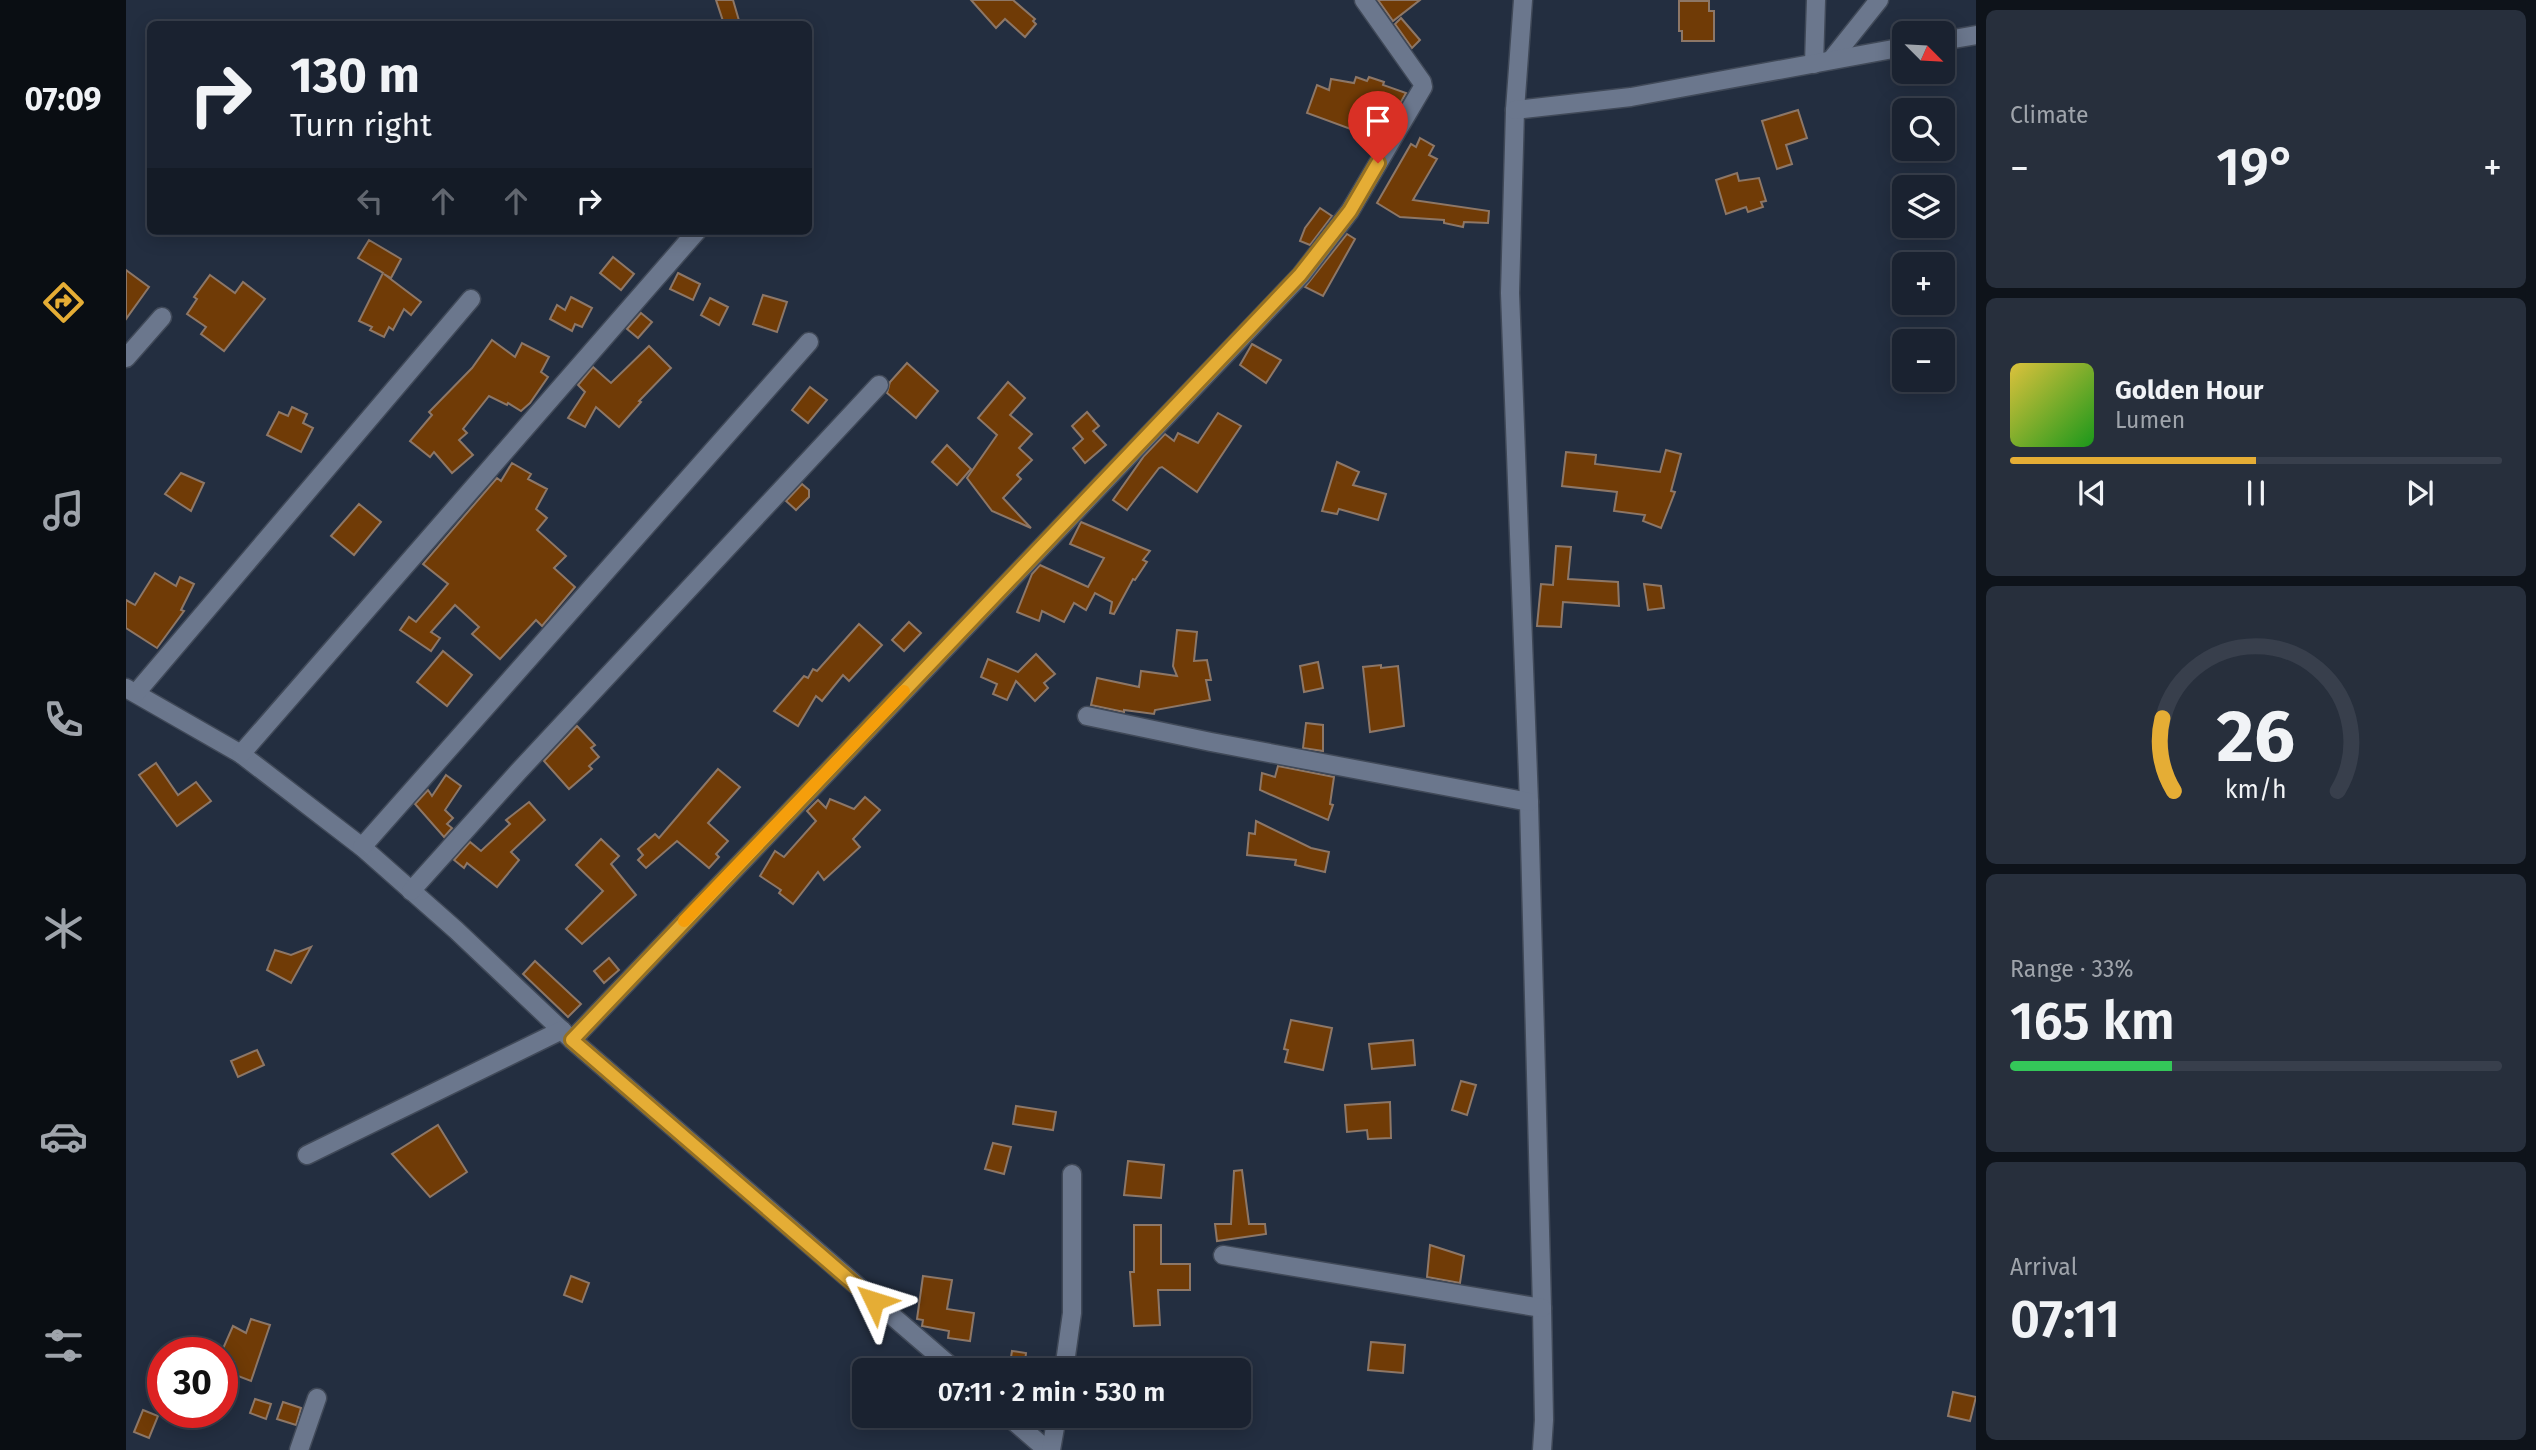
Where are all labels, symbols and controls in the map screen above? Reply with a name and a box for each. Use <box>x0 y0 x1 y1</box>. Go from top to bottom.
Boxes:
north arrow <box>1892 21 1955 84</box>
map controls <box>1892 21 1955 392</box>
text: 130 m <box>290 46 420 105</box>
icon: right <box>175 49 266 140</box>
text: 07:09 <box>24 80 102 118</box>
pin <box>1348 91 1408 163</box>
button: search <box>1892 98 1955 161</box>
text: Climate <box>2010 101 2089 129</box>
icon: arrive <box>1359 102 1397 140</box>
text: Turn right <box>290 106 432 144</box>
text: 19° <box>2216 136 2296 199</box>
text: − <box>2010 145 2029 191</box>
text: + <box>2483 145 2502 191</box>
button: layers <box>1892 175 1955 238</box>
icon: left <box>351 182 389 220</box>
icon: ahead <box>424 182 462 220</box>
icon: ahead <box>497 182 535 220</box>
icon: right <box>570 182 608 220</box>
button: + <box>1892 252 1955 315</box>
icon: directions <box>39 278 88 327</box>
button: − <box>1892 329 1955 392</box>
text: Golden Hour <box>2115 375 2263 406</box>
text: Lumen <box>2115 406 2185 434</box>
icon: previous <box>2073 474 2111 512</box>
icon: pause <box>2237 474 2275 512</box>
icon: next <box>2401 474 2439 512</box>
icon: music <box>39 486 88 535</box>
text: 26 <box>2217 693 2295 780</box>
icon: phone <box>39 695 88 744</box>
text: km/h <box>2225 775 2287 805</box>
icon: climate <box>39 904 88 953</box>
text: Range · 33% <box>2010 955 2133 983</box>
text: 165 km <box>2010 990 2175 1053</box>
icon: car <box>39 1112 88 1161</box>
text: Arrival <box>2010 1253 2077 1281</box>
position arrow <box>837 1264 911 1338</box>
text: 07:11 <box>2010 1288 2120 1351</box>
icon: filters <box>39 1321 88 1370</box>
speed limit sign: 30 <box>147 1337 238 1428</box>
text: 07:11 · 2 min · 530 m <box>938 1377 1165 1408</box>

